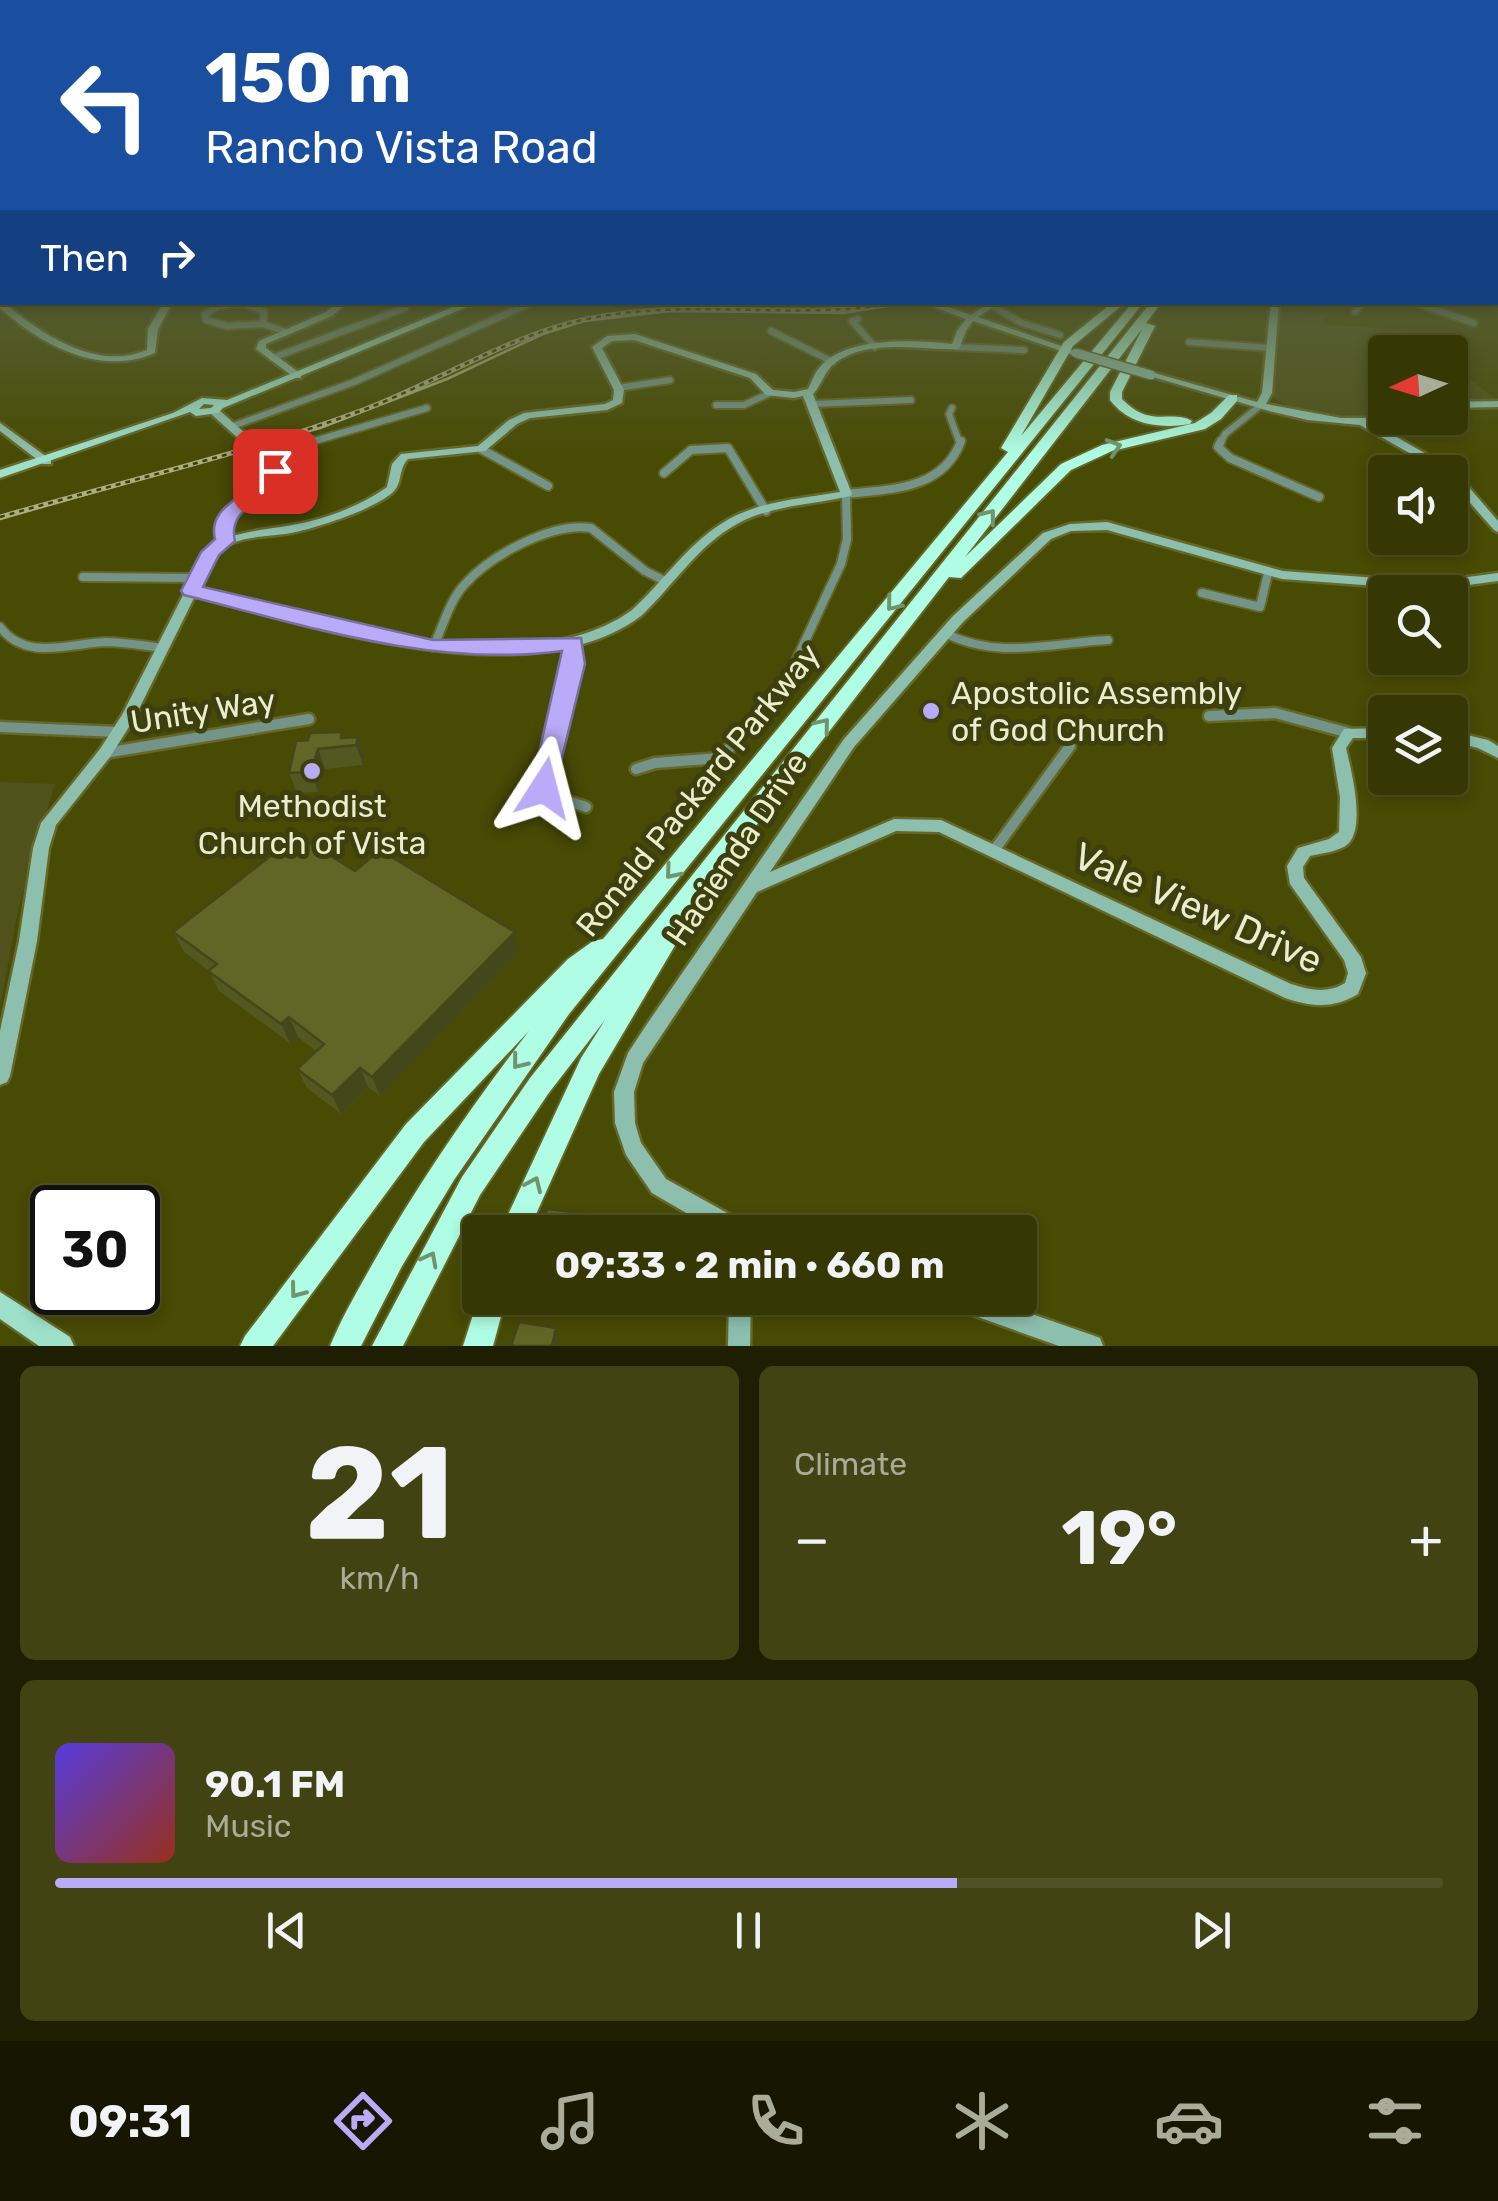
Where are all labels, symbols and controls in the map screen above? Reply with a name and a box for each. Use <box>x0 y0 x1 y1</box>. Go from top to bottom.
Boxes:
text: 150 m <box>205 37 412 120</box>
icon: left <box>40 40 170 170</box>
text: Rancho Vista Road <box>205 121 598 174</box>
icon: right <box>149 230 204 285</box>
text: Then <box>40 235 129 281</box>
north arrow <box>1368 335 1468 435</box>
map controls <box>1368 335 1468 795</box>
pin <box>233 429 318 514</box>
one-way arrow <box>1104 438 1121 458</box>
icon: arrive <box>248 444 303 499</box>
button: sound <box>1368 455 1468 555</box>
one-way arrow <box>977 509 995 527</box>
button: search <box>1368 575 1468 675</box>
one-way arrow <box>887 592 905 610</box>
street label: Ronald Packard Parkway <box>568 636 828 944</box>
place label: Apostolic Assembly of God Church <box>951 674 1242 749</box>
street label: Unity Way <box>128 681 278 741</box>
button: layers <box>1368 695 1468 795</box>
marker: Apostolic Assembly of God Church <box>920 700 942 722</box>
one-way arrow <box>812 718 829 736</box>
position arrow <box>492 736 596 840</box>
street label: Hacienda Drive <box>658 745 816 953</box>
marker: Methodist Church of Vista <box>301 760 323 782</box>
place label: Methodist Church of Vista <box>198 787 426 862</box>
street label: Vale View Drive <box>1066 833 1330 983</box>
one-way arrow <box>666 861 684 879</box>
one-way arrow <box>513 1051 531 1069</box>
one-way arrow <box>521 1176 541 1194</box>
speed limit sign: 30 <box>30 1185 160 1315</box>
text: 09:33 · 2 min · 660 m <box>555 1242 944 1288</box>
one-way arrow <box>418 1251 438 1269</box>
one-way arrow <box>291 1280 308 1298</box>
text: 21 <box>305 1416 454 1571</box>
text: Climate <box>794 1445 907 1483</box>
text: 19° <box>1061 1494 1177 1583</box>
text: − <box>794 1507 830 1572</box>
text: + <box>1409 1507 1443 1572</box>
text: km/h <box>340 1559 419 1597</box>
text: 90.1 FM <box>205 1761 345 1807</box>
text: Music <box>205 1807 291 1845</box>
icon: previous <box>259 1903 314 1958</box>
icon: pause <box>721 1903 776 1958</box>
icon: next <box>1184 1903 1239 1958</box>
icon: directions <box>328 2086 398 2156</box>
icon: music <box>535 2086 605 2156</box>
icon: phone <box>741 2086 811 2156</box>
icon: climate <box>947 2086 1017 2156</box>
icon: car <box>1154 2086 1224 2156</box>
icon: filters <box>1360 2086 1430 2156</box>
text: 09:31 <box>68 2095 192 2148</box>

